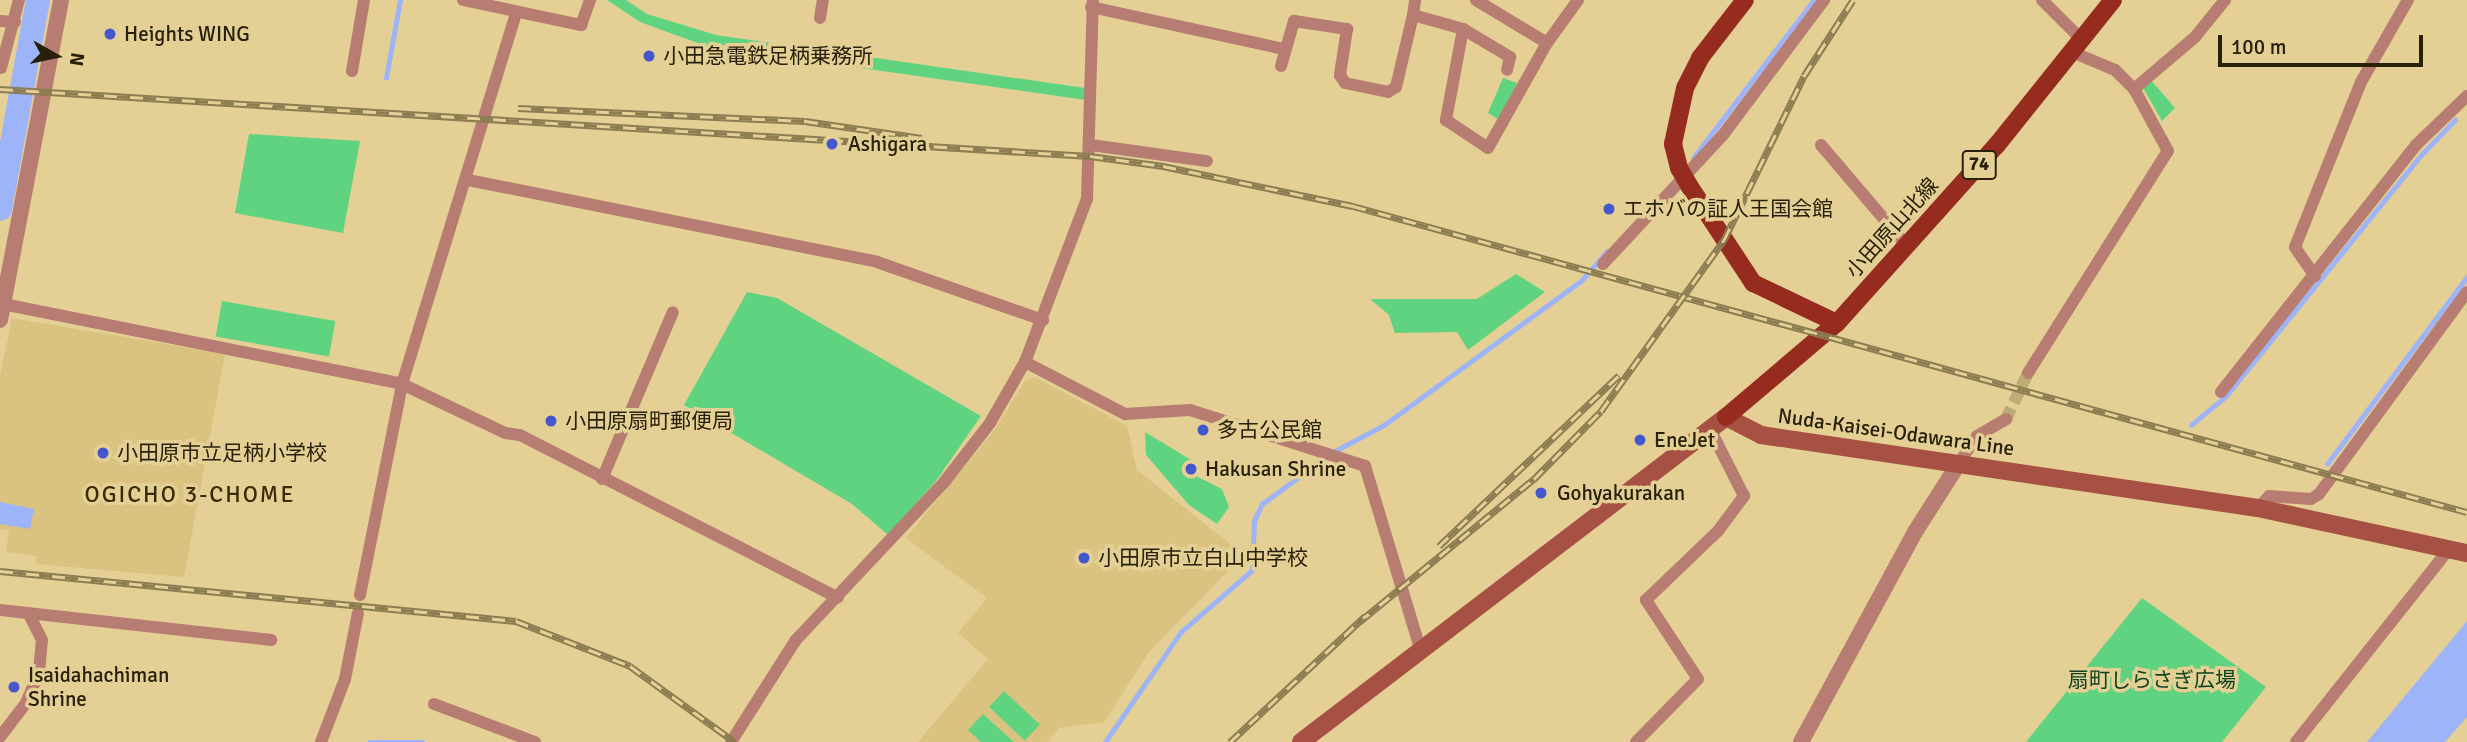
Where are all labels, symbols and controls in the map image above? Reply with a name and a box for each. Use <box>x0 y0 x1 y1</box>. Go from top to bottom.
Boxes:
north arrow <box>21 21 91 91</box>
place label: Heights WING <box>124 21 250 47</box>
scale bar <box>2222 21 2427 65</box>
marker: Heights WING <box>102 26 118 42</box>
text: 100 m <box>2231 34 2286 60</box>
place label: 小田急電鉄足柄乗務所 <box>663 43 873 69</box>
marker: 小田急電鉄足柄乗務所 <box>641 48 657 64</box>
text: N <box>64 51 90 68</box>
place label: Ashigara <box>848 131 927 157</box>
marker: Ashigara <box>822 134 842 154</box>
road number: 74 <box>1962 150 1996 181</box>
street label: 小田原山北線 <box>1840 173 1944 283</box>
place label: エホバの証人王国会館 <box>1623 196 1833 222</box>
marker: エホバの証人王国会館 <box>1601 201 1617 217</box>
street label: Nuda-Kaisei-Odawara Line <box>1776 403 2016 461</box>
place label: 小田原扇町郵便局 <box>565 408 733 434</box>
marker: 小田原扇町郵便局 <box>543 413 559 429</box>
place label: 多古公民館 <box>1217 417 1322 443</box>
marker: 多古公民館 <box>1195 422 1211 438</box>
place label: EneJet <box>1654 427 1715 453</box>
marker: EneJet <box>1632 432 1648 448</box>
place label: 小田原市立足柄小学校 <box>117 440 327 466</box>
marker: 小田原市立足柄小学校 <box>95 445 111 461</box>
place label: Hakusan Shrine <box>1205 456 1346 482</box>
marker: Hakusan Shrine <box>1183 461 1199 477</box>
place label: Gohyakurakan <box>1557 480 1685 506</box>
district label: OGICHO 3-CHOME <box>86 481 294 509</box>
marker: Gohyakurakan <box>1531 483 1551 503</box>
place label: 小田原市立白山中学校 <box>1098 545 1308 571</box>
marker: 小田原市立白山中学校 <box>1076 550 1092 566</box>
place label: Isaidahachiman Shrine <box>28 662 169 712</box>
park label: 扇町しらさぎ広場 <box>2068 667 2236 693</box>
marker: Isaidahachiman Shrine <box>6 679 22 695</box>

